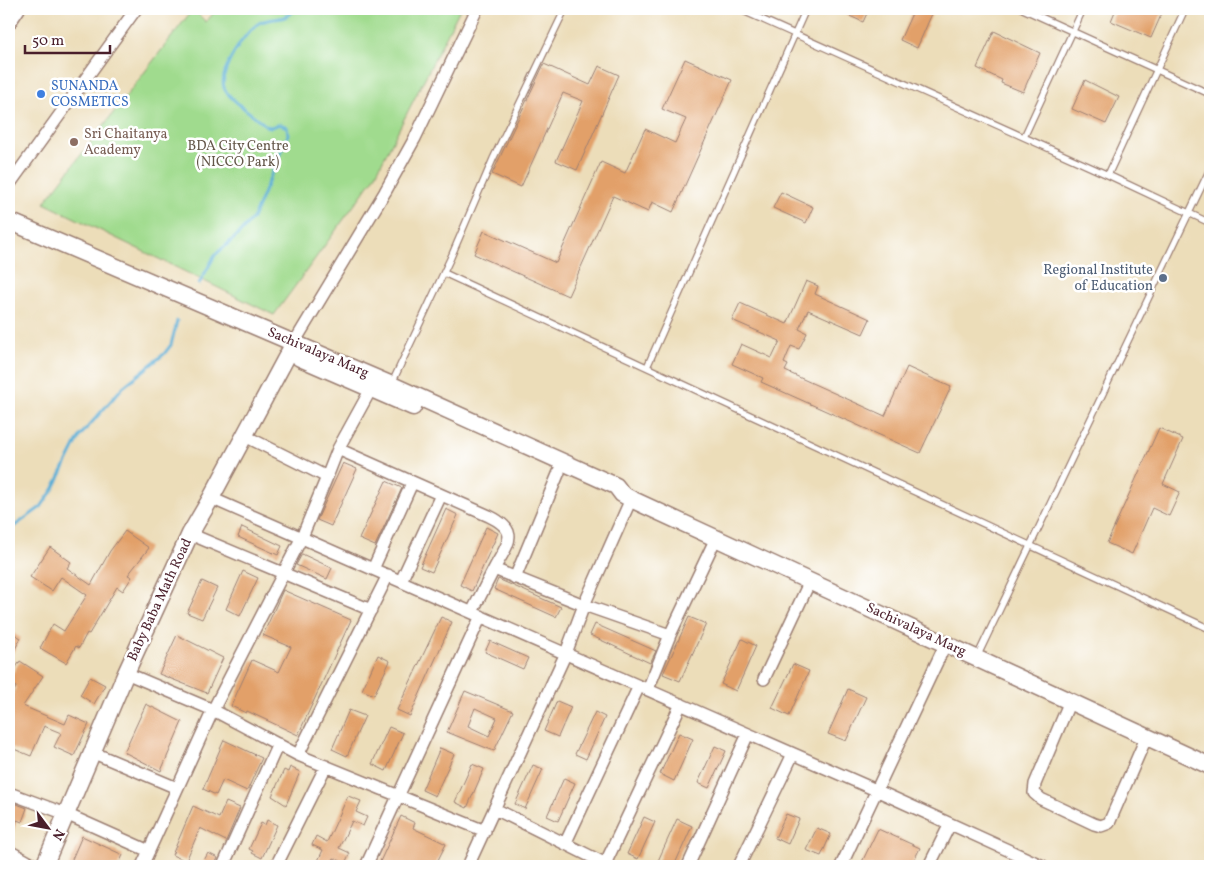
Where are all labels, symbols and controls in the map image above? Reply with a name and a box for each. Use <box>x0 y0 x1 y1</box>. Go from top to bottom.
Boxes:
scale bar <box>25 22 110 54</box>
text: 50 m <box>32 31 64 52</box>
place label: SUNANDA COSMETICS <box>51 77 129 112</box>
marker: SUNANDA COSMETICS <box>35 88 47 100</box>
place label: Sri Chaitanya Academy <box>84 125 168 160</box>
marker: Sri Chaitanya Academy <box>68 136 80 148</box>
park label: BDA City Centre (NICCO Park) <box>187 137 289 172</box>
place label: Regional Institute of Education <box>1043 261 1153 296</box>
marker: Regional Institute of Education <box>1157 272 1169 284</box>
street label: Sachivalaya Marg <box>264 323 372 383</box>
street label: Baby Baba Math Road <box>123 535 197 665</box>
street label: Sachivalaya Marg <box>863 598 969 662</box>
north arrow <box>22 802 72 852</box>
text: N <box>47 825 69 843</box>

